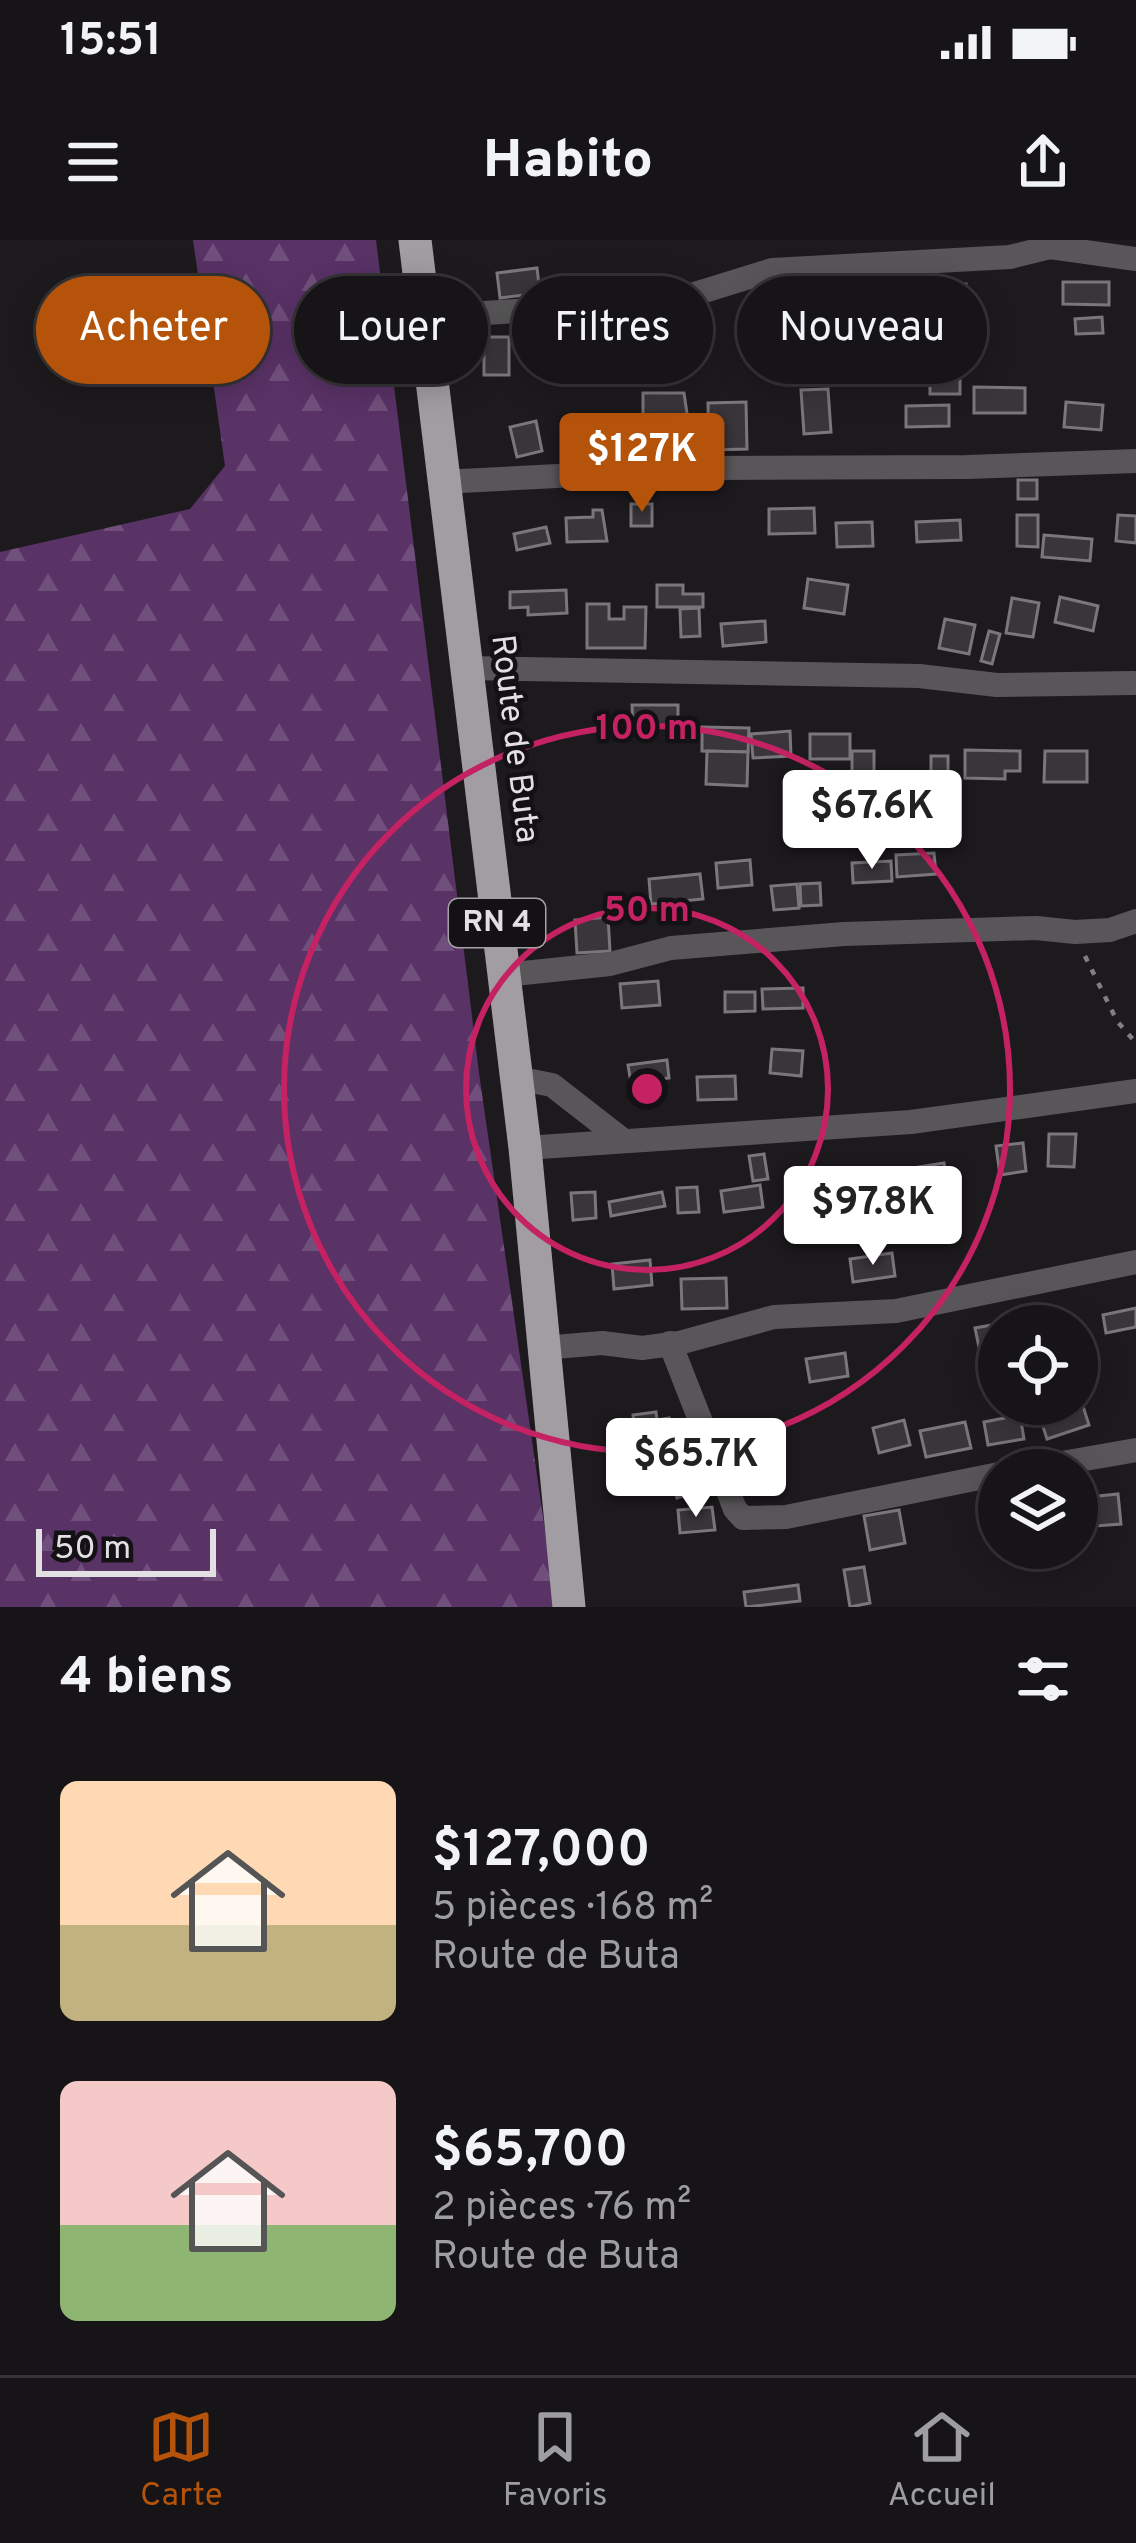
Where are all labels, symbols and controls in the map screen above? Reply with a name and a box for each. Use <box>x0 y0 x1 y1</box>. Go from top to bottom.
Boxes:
text: 15:51 <box>60 14 162 71</box>
text: Habito <box>483 128 653 197</box>
icon: menu <box>60 129 126 195</box>
icon: share <box>1010 129 1076 195</box>
chip: Acheter <box>36 276 270 384</box>
chip: Louer <box>294 276 488 384</box>
chip: Filtres <box>512 276 713 384</box>
chip: Nouveau <box>737 276 987 384</box>
pin: $127K <box>558 413 726 515</box>
text: $127K <box>586 427 698 476</box>
street label: Route de Buta <box>479 632 547 846</box>
text: 100 m <box>596 707 698 753</box>
pin: $67.6K <box>774 770 970 872</box>
text: $67.6K <box>810 784 934 833</box>
text: 50 m <box>604 889 690 935</box>
road number: RN 4 <box>449 899 545 947</box>
centre of rings <box>626 1068 668 1110</box>
pin: $97.8K <box>775 1166 971 1268</box>
text: $97.8K <box>811 1180 935 1229</box>
map controls <box>978 1305 1098 1569</box>
button: locate <box>978 1305 1098 1425</box>
pin: $65.7K <box>598 1418 794 1520</box>
text: $65.7K <box>633 1432 759 1481</box>
button: layers <box>978 1449 1098 1569</box>
scale bar <box>36 1523 216 1576</box>
text: 50 m <box>54 1529 131 1571</box>
icon: filters <box>1010 1646 1076 1712</box>
text: 4 biens <box>60 1647 233 1712</box>
text: $127,000 <box>432 1820 651 1885</box>
icon: home <box>156 1829 300 1973</box>
text: 5 pièces · 168 m² <box>432 1885 713 1934</box>
text: Route de Buta <box>432 1934 680 1983</box>
text: $65,700 <box>432 2120 628 2185</box>
icon: home <box>156 2129 300 2273</box>
text: 2 pièces · 76 m² <box>432 2185 691 2234</box>
text: Route de Buta <box>432 2234 680 2283</box>
tab: Carte <box>140 2404 222 2518</box>
tab: Favoris <box>503 2404 607 2518</box>
tab: Accueil <box>888 2404 996 2518</box>

